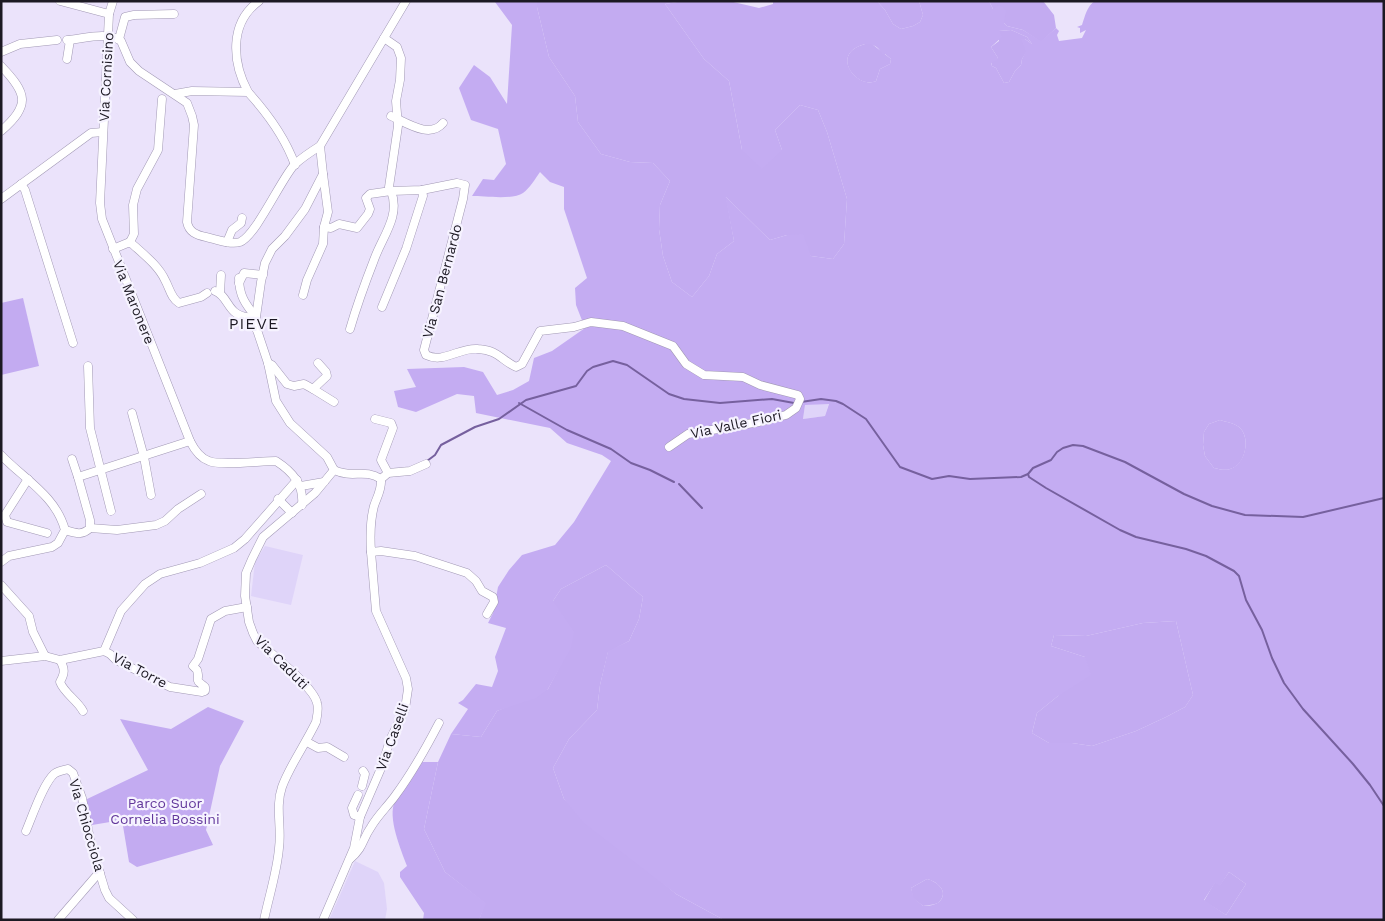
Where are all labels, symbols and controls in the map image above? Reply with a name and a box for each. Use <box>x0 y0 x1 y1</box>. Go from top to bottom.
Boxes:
street label: Via Cornisino <box>96 32 116 122</box>
street label: Via San Bernardo <box>419 222 465 340</box>
street label: Via Maronere <box>110 258 158 346</box>
district label: PIEVE <box>229 314 279 333</box>
street label: Via Valle Fiori <box>689 407 783 441</box>
street label: Via Caduti <box>252 632 312 692</box>
street label: Via Torre <box>110 649 170 691</box>
street label: Via Caselli <box>372 701 412 773</box>
street label: Via Chiocciola <box>66 777 108 873</box>
park label: Parco Suor Cornelia Bossini <box>110 795 220 827</box>

